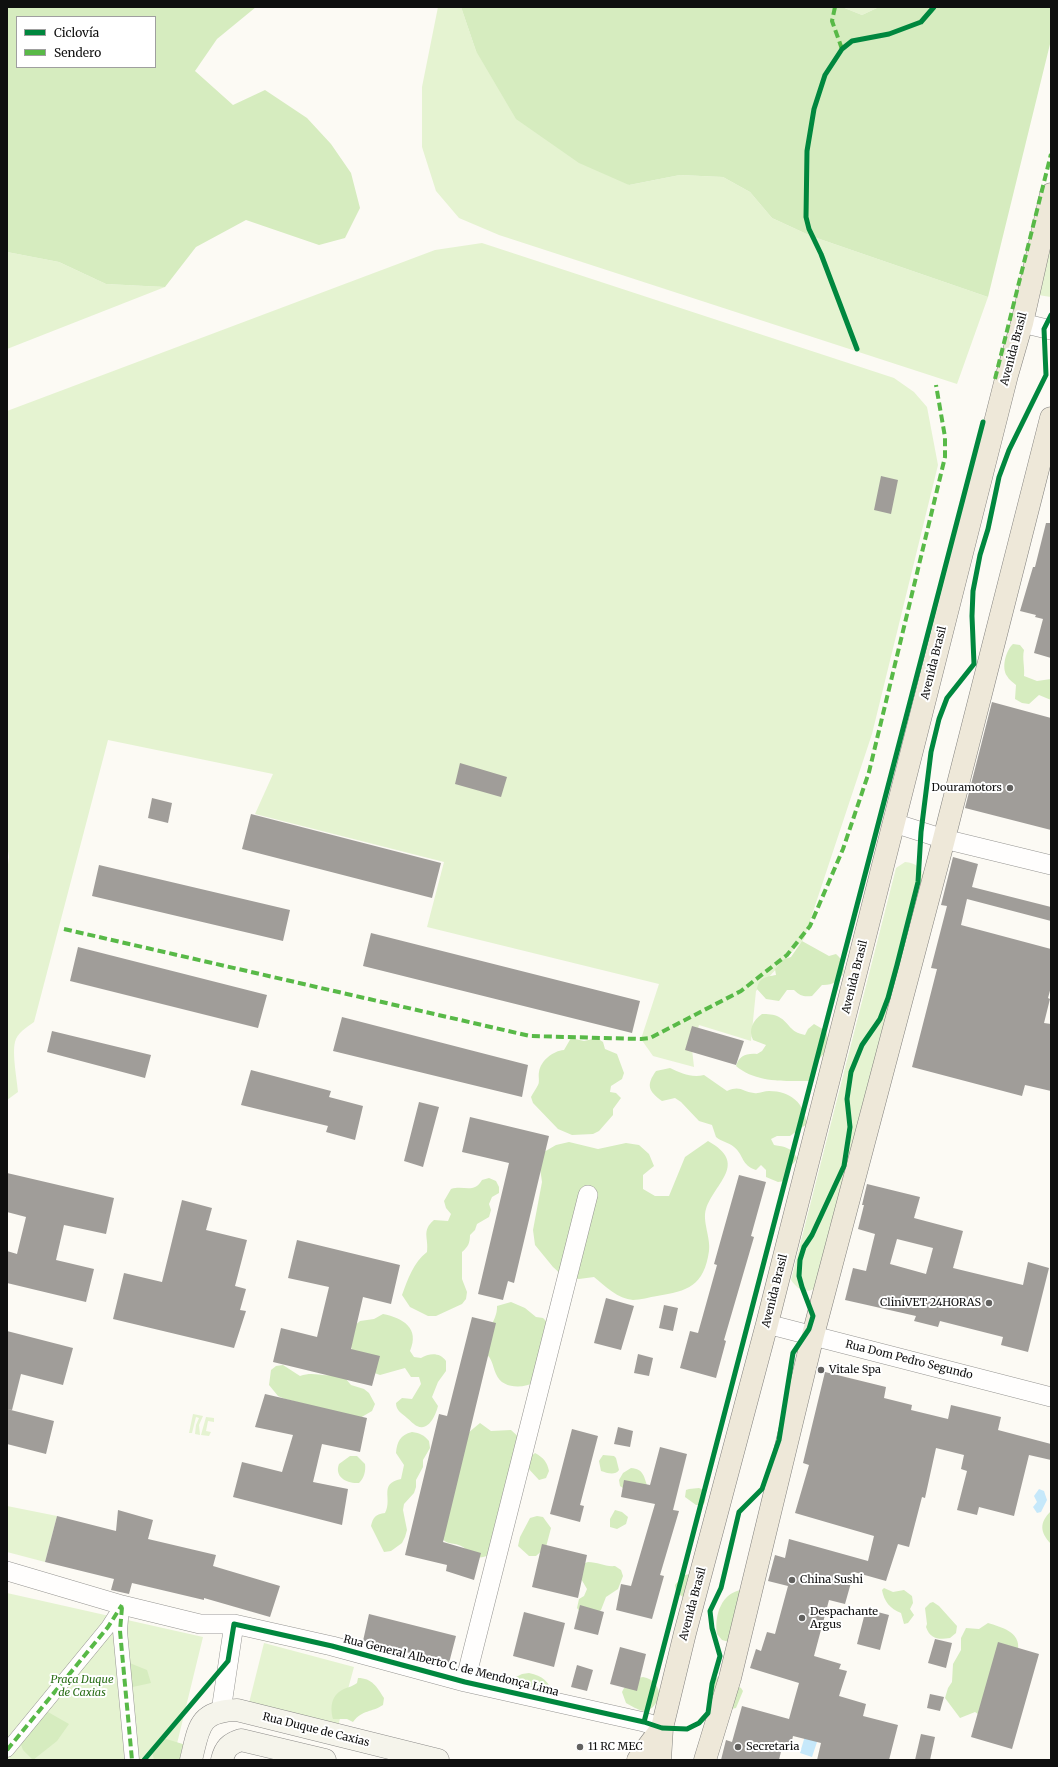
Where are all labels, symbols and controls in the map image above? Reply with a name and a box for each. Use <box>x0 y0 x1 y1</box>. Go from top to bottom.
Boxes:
legend <box>16 16 156 68</box>
text: Ciclovía <box>54 25 99 40</box>
text: Sendero <box>54 45 101 60</box>
street label: Avenida Brasil <box>998 311 1030 387</box>
street label: Avenida Brasil <box>918 625 950 701</box>
place label: Douramotors <box>932 781 1002 795</box>
marker: Douramotors <box>1005 783 1015 793</box>
street label: Avenida Brasil <box>839 939 871 1015</box>
street label: Avenida Brasil <box>759 1253 791 1329</box>
place label: CliniVET 24HORAS <box>880 1296 981 1310</box>
marker: CliniVET 24HORAS <box>984 1298 994 1308</box>
street label: Rua Dom Pedro Segundo <box>844 1338 974 1382</box>
place label: Vitale Spa <box>829 1363 881 1377</box>
marker: Vitale Spa <box>816 1365 826 1375</box>
street label: Avenida Brasil <box>677 1566 709 1642</box>
place label: China Sushi <box>800 1573 863 1587</box>
marker: China Sushi <box>787 1575 797 1585</box>
place label: Despachante Argus <box>810 1605 878 1631</box>
marker: Despachante Argus <box>797 1613 807 1623</box>
street label: Rua General Alberto C. de Mendonça Lima <box>342 1633 560 1699</box>
park label: Praça Duque de Caxias <box>50 1673 114 1699</box>
street label: Rua Duque de Caxias <box>261 1710 371 1750</box>
place label: 11 RC MEC <box>588 1740 643 1754</box>
place label: Secretaria <box>746 1740 799 1754</box>
marker: 11 RC MEC <box>575 1742 585 1752</box>
marker: Secretaria <box>733 1742 743 1752</box>

